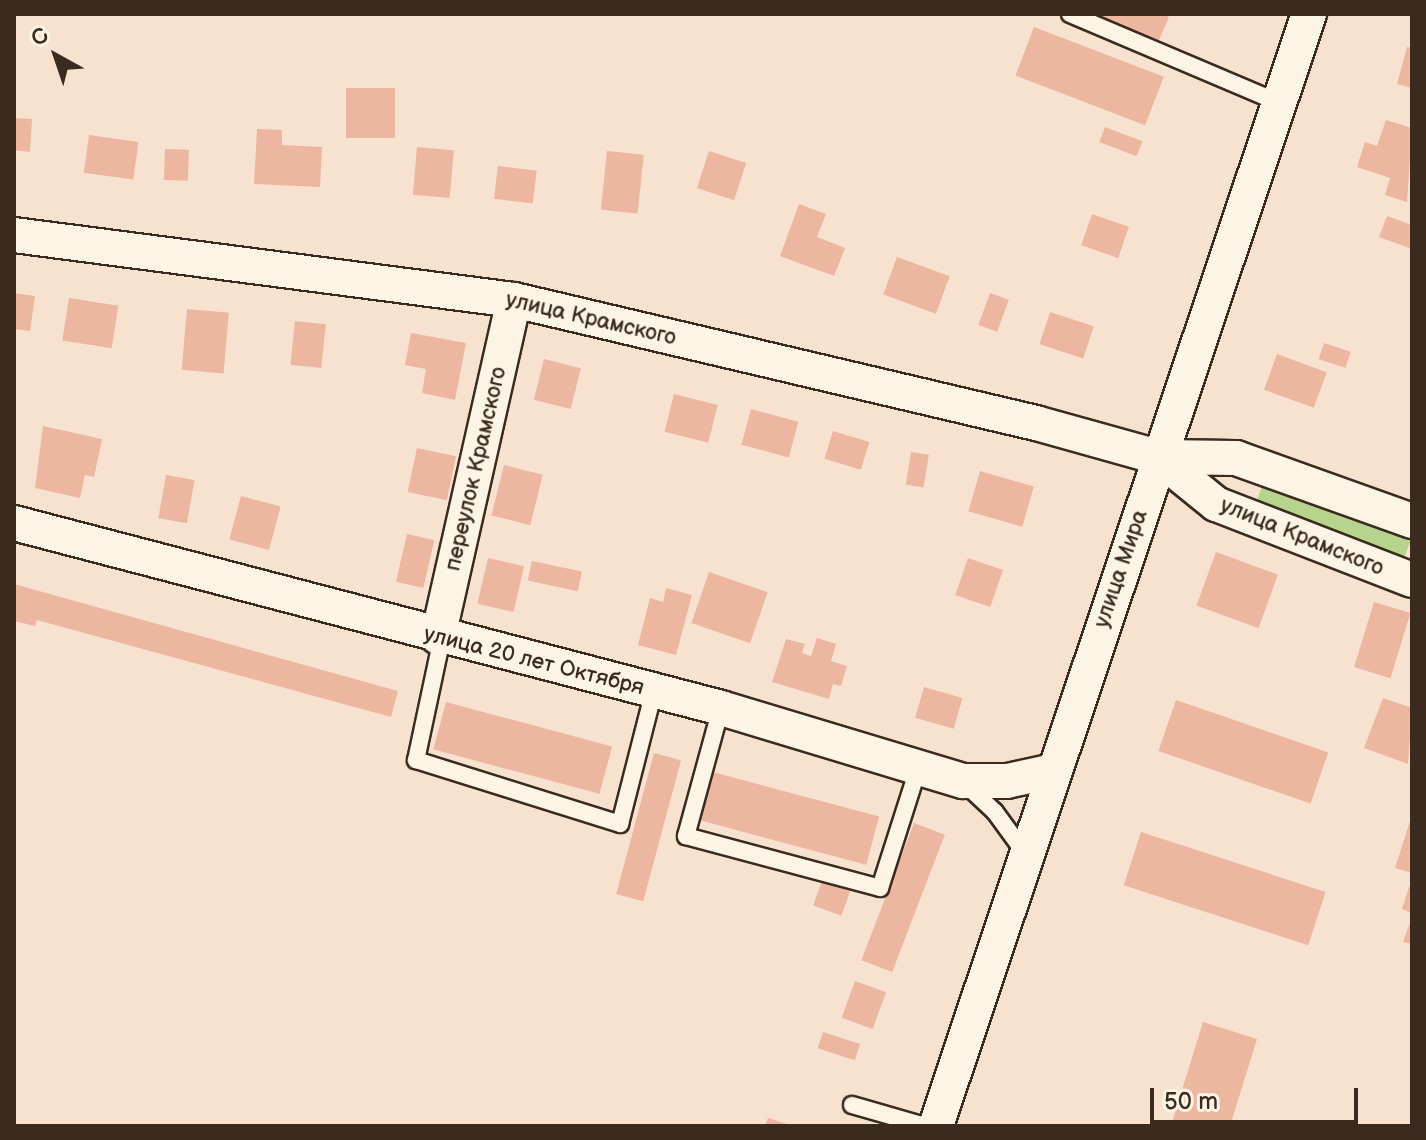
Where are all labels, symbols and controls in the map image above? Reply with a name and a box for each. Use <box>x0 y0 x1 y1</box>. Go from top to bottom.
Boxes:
north arrow <box>16 16 96 96</box>
text: С <box>26 22 55 52</box>
street label: улица Крамского <box>503 287 679 351</box>
street label: переулок Крамского <box>440 364 512 574</box>
street label: улица Крамского <box>1216 492 1388 582</box>
street label: улица Мира <box>1089 507 1153 631</box>
street label: улица 20 лет Октября <box>421 621 647 701</box>
scale bar <box>1154 1072 1362 1122</box>
text: 50 m <box>1164 1087 1218 1116</box>

